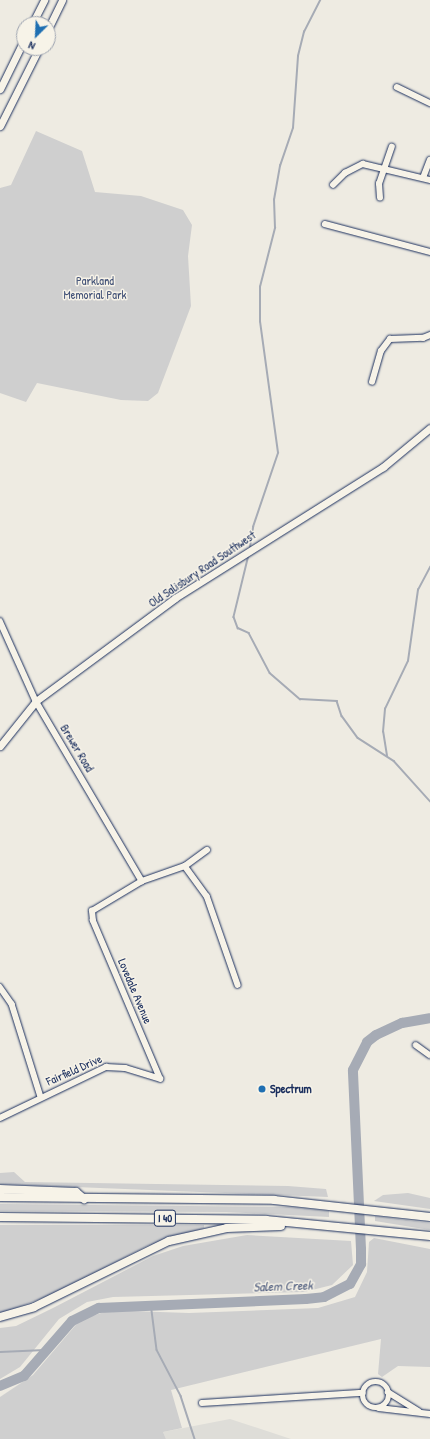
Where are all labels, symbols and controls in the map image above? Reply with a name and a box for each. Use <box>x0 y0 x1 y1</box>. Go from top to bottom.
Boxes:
north arrow <box>16 16 56 56</box>
text: N <box>26 38 37 54</box>
park label: Parkland Memorial Park <box>64 274 126 302</box>
street label: Old Salisbury Road Southwest <box>146 528 258 610</box>
street label: Brewer Road <box>57 722 97 774</box>
street label: Lovedale Avenue <box>115 956 155 1026</box>
street label: Fairfield Drive <box>44 1051 104 1089</box>
place label: Spectrum <box>270 1082 312 1096</box>
marker: Spectrum <box>257 1084 267 1094</box>
road number: I 40 <box>153 1209 177 1227</box>
water label: Salem Creek <box>253 1277 313 1295</box>

